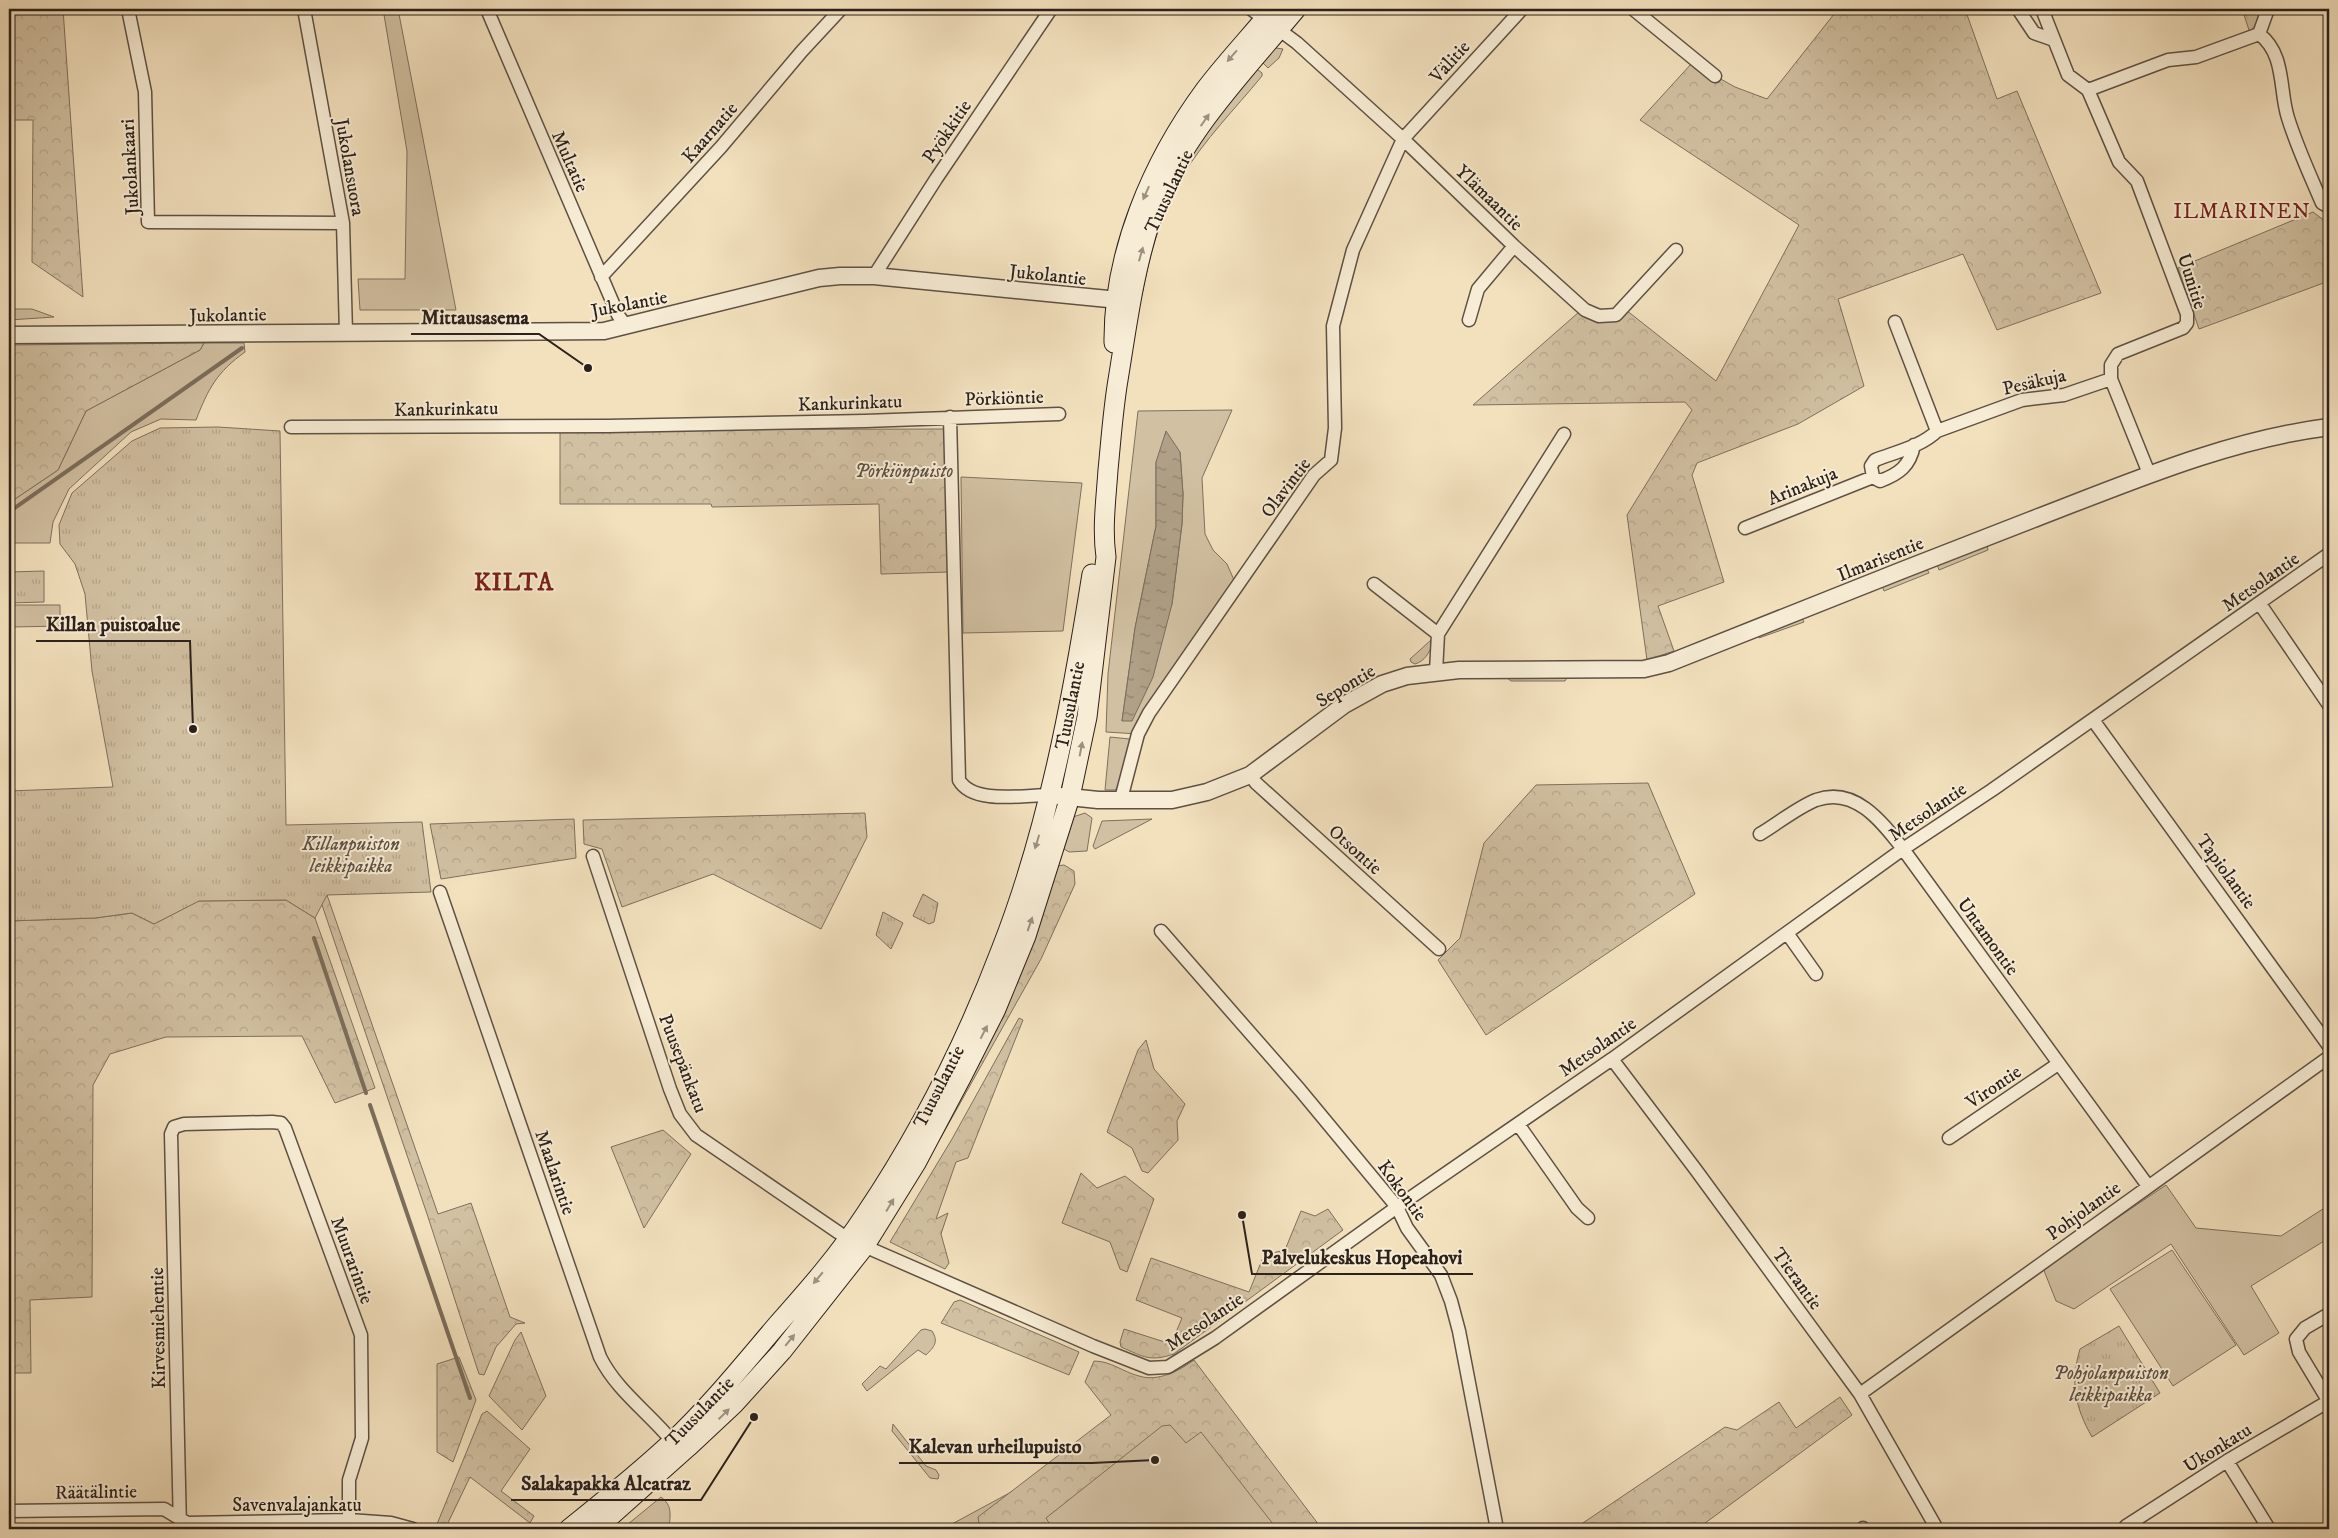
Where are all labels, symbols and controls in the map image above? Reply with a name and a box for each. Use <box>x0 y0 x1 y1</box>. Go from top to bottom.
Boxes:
street label: Välitie <box>1424 36 1475 89</box>
one-way arrow <box>1227 50 1238 63</box>
street label: Pyökkitie <box>918 96 977 168</box>
street label: Kaarnatie <box>677 98 743 168</box>
one-way arrow <box>1200 113 1210 127</box>
street label: Jukolansuora <box>329 115 369 218</box>
street label: Jukolankaari <box>116 118 145 217</box>
street label: Multatie <box>546 127 593 196</box>
street label: Tuusulantie <box>1140 146 1199 237</box>
street label: Ylämaantie <box>1450 160 1528 236</box>
one-way arrow <box>1142 186 1150 200</box>
district label: ILMARINEN <box>2173 199 2311 225</box>
one-way arrow <box>1137 246 1145 261</box>
street label: Uunitie <box>2172 251 2211 312</box>
street label: Jukolantie <box>1006 260 1088 291</box>
street label: Jukolantie <box>587 286 670 324</box>
callout: Mittausasema <box>411 299 539 334</box>
street label: Jukolantie <box>187 303 267 328</box>
text: Mittausasema <box>421 306 529 331</box>
street label: Pesäkuja <box>2000 364 2068 401</box>
street label: Pörkiöntie <box>964 386 1044 411</box>
street label: Kankurinkatu <box>797 390 903 417</box>
street label: Kankurinkatu <box>394 397 498 422</box>
street label: Olavintie <box>1256 453 1316 522</box>
park label: Pörkiönpuisto <box>855 460 953 484</box>
street label: Arinakuja <box>1764 462 1841 511</box>
street label: Ilmarisentie <box>1834 532 1927 587</box>
street label: Metsolantie <box>2218 547 2304 617</box>
district label: KILTA <box>474 568 554 598</box>
callout: Killan puistoalue <box>36 606 190 641</box>
text: Killan puistoalue <box>46 613 181 638</box>
street label: Tuusulantie <box>1051 659 1090 751</box>
street label: Sepontie <box>1312 660 1380 713</box>
one-way arrow <box>1077 741 1085 757</box>
street label: Metsolantie <box>1885 778 1971 847</box>
street label: Otsontie <box>1324 820 1386 880</box>
street label: Tapiolantie <box>2191 830 2261 914</box>
park label: Killanpuiston leikkipaikka <box>301 833 400 879</box>
one-way arrow <box>1032 834 1040 849</box>
street label: Untamontie <box>1952 894 2024 980</box>
one-way arrow <box>1027 917 1034 932</box>
street label: Puusepänkatu <box>653 1011 712 1116</box>
street label: Metsolantie <box>1555 1012 1641 1082</box>
one-way arrow <box>980 1025 988 1039</box>
street label: Tuusulantie <box>909 1042 970 1132</box>
street label: Virontie <box>1961 1060 2026 1115</box>
street label: Maalarintie <box>529 1127 580 1218</box>
street label: Kokontie <box>1372 1156 1432 1226</box>
street label: Pohjolantie <box>2042 1177 2126 1246</box>
one-way arrow <box>885 1199 894 1212</box>
street label: Muurarintie <box>325 1214 378 1307</box>
callout: Palvelukeskus Hopeahovi <box>1252 1239 1473 1274</box>
street label: Tierantie <box>1767 1243 1827 1314</box>
text: Palvelukeskus Hopeahovi <box>1262 1246 1462 1271</box>
street label: Kirvesmiehentie <box>146 1267 171 1389</box>
one-way arrow <box>813 1271 824 1284</box>
street label: Metsolantie <box>1162 1288 1248 1357</box>
one-way arrow <box>785 1334 796 1347</box>
park label: Pohjolanpuiston leikkipaikka <box>2053 1362 2169 1408</box>
street label: Tuusulantie <box>661 1372 739 1452</box>
one-way arrow <box>717 1408 729 1420</box>
street label: Ukonkatu <box>2180 1418 2256 1478</box>
callout: Kalevan urheilupuisto <box>899 1428 1092 1463</box>
text: Kalevan urheilupuisto <box>909 1435 1082 1460</box>
callout: Salakapakka Alcatraz <box>511 1465 701 1500</box>
text: Salakapakka Alcatraz <box>521 1472 691 1497</box>
street label: Räätälintie <box>55 1480 137 1505</box>
street label: Savenvalajankatu <box>232 1494 362 1517</box>

